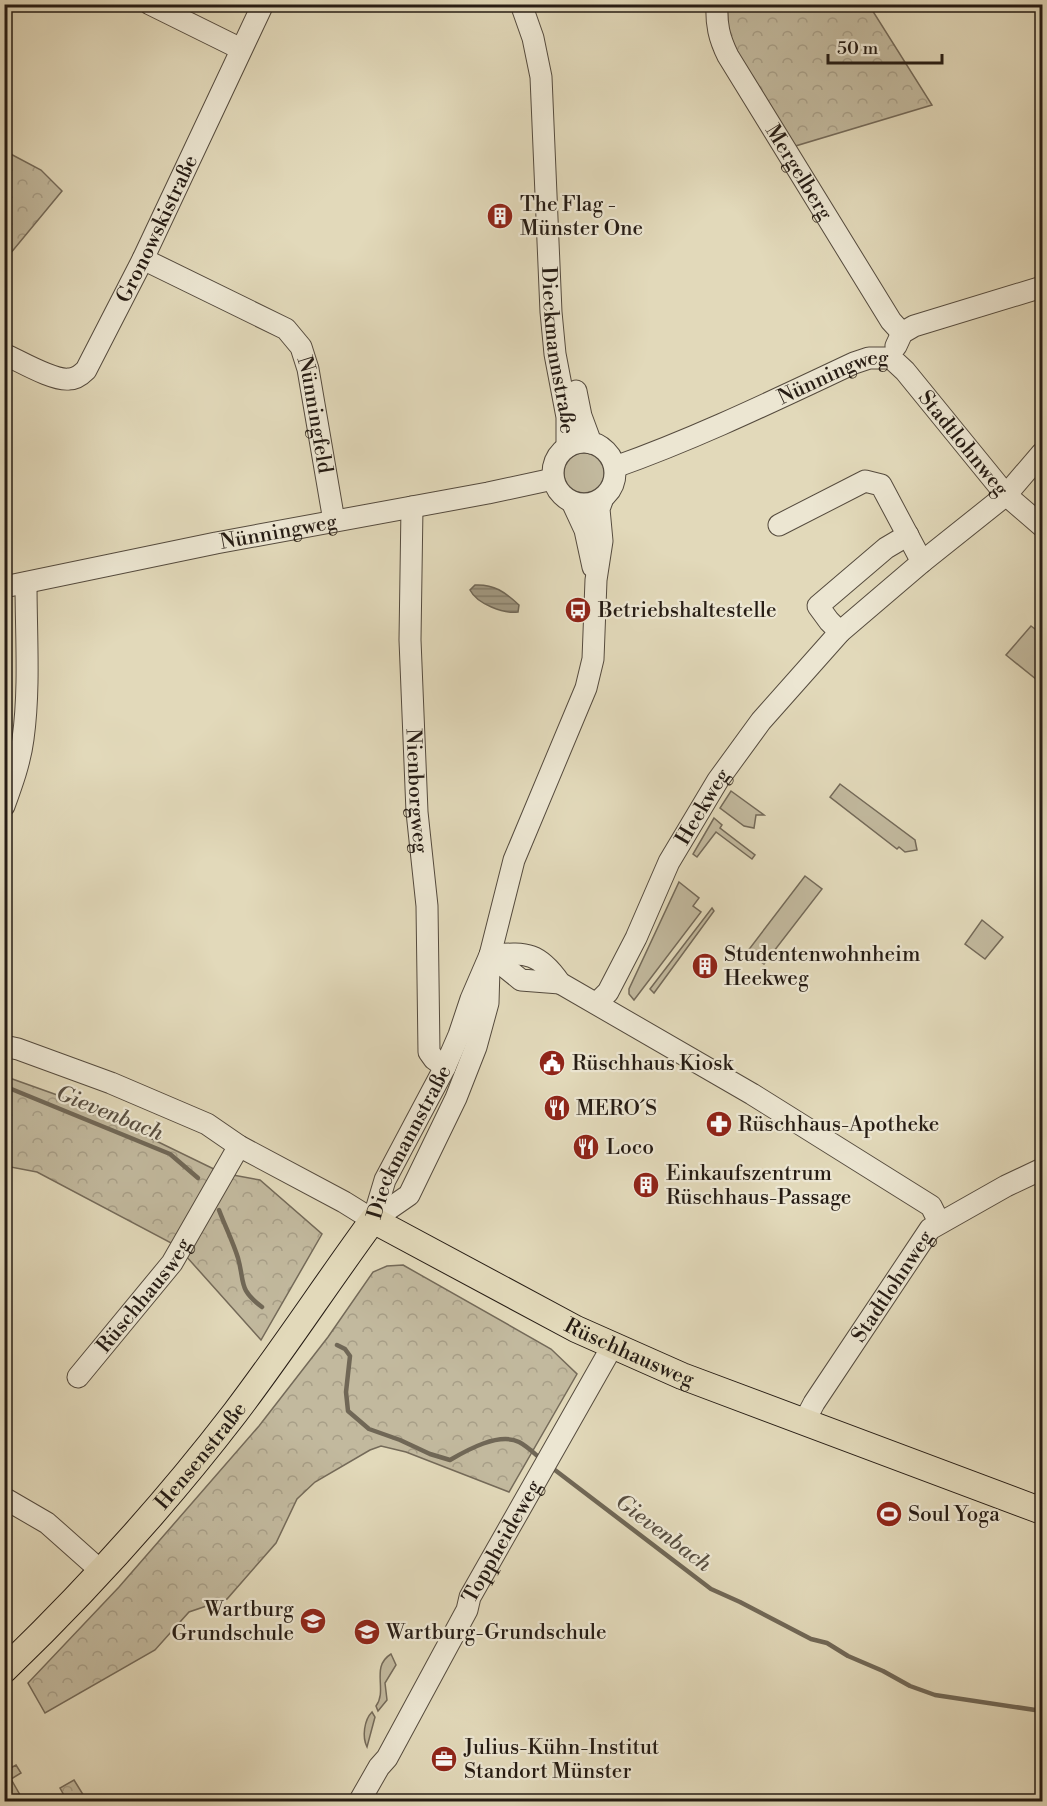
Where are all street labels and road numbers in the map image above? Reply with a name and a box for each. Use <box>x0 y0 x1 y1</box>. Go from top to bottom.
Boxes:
street label: Mergelberg <box>759 120 838 225</box>
street label: Gronowskistraße <box>111 151 204 307</box>
street label: Dieckmannstraße <box>535 266 579 434</box>
street label: Nünningweg <box>774 346 889 411</box>
street label: Nünningfeld <box>291 353 338 476</box>
street label: Stadtlohnweg <box>912 385 1014 502</box>
street label: Nünningweg <box>218 509 339 556</box>
street label: Nienborgweg <box>400 728 433 855</box>
street label: Heekweg <box>670 763 736 850</box>
street label: Dieckmannstraße <box>362 1061 458 1222</box>
street label: Stadtlohnweg <box>846 1226 939 1348</box>
street label: Rüschhausweg <box>91 1234 198 1359</box>
street label: Rüschhausweg <box>560 1313 698 1393</box>
street label: Hensenstraße <box>150 1397 253 1515</box>
street label: Toppheideweg <box>457 1476 548 1608</box>

